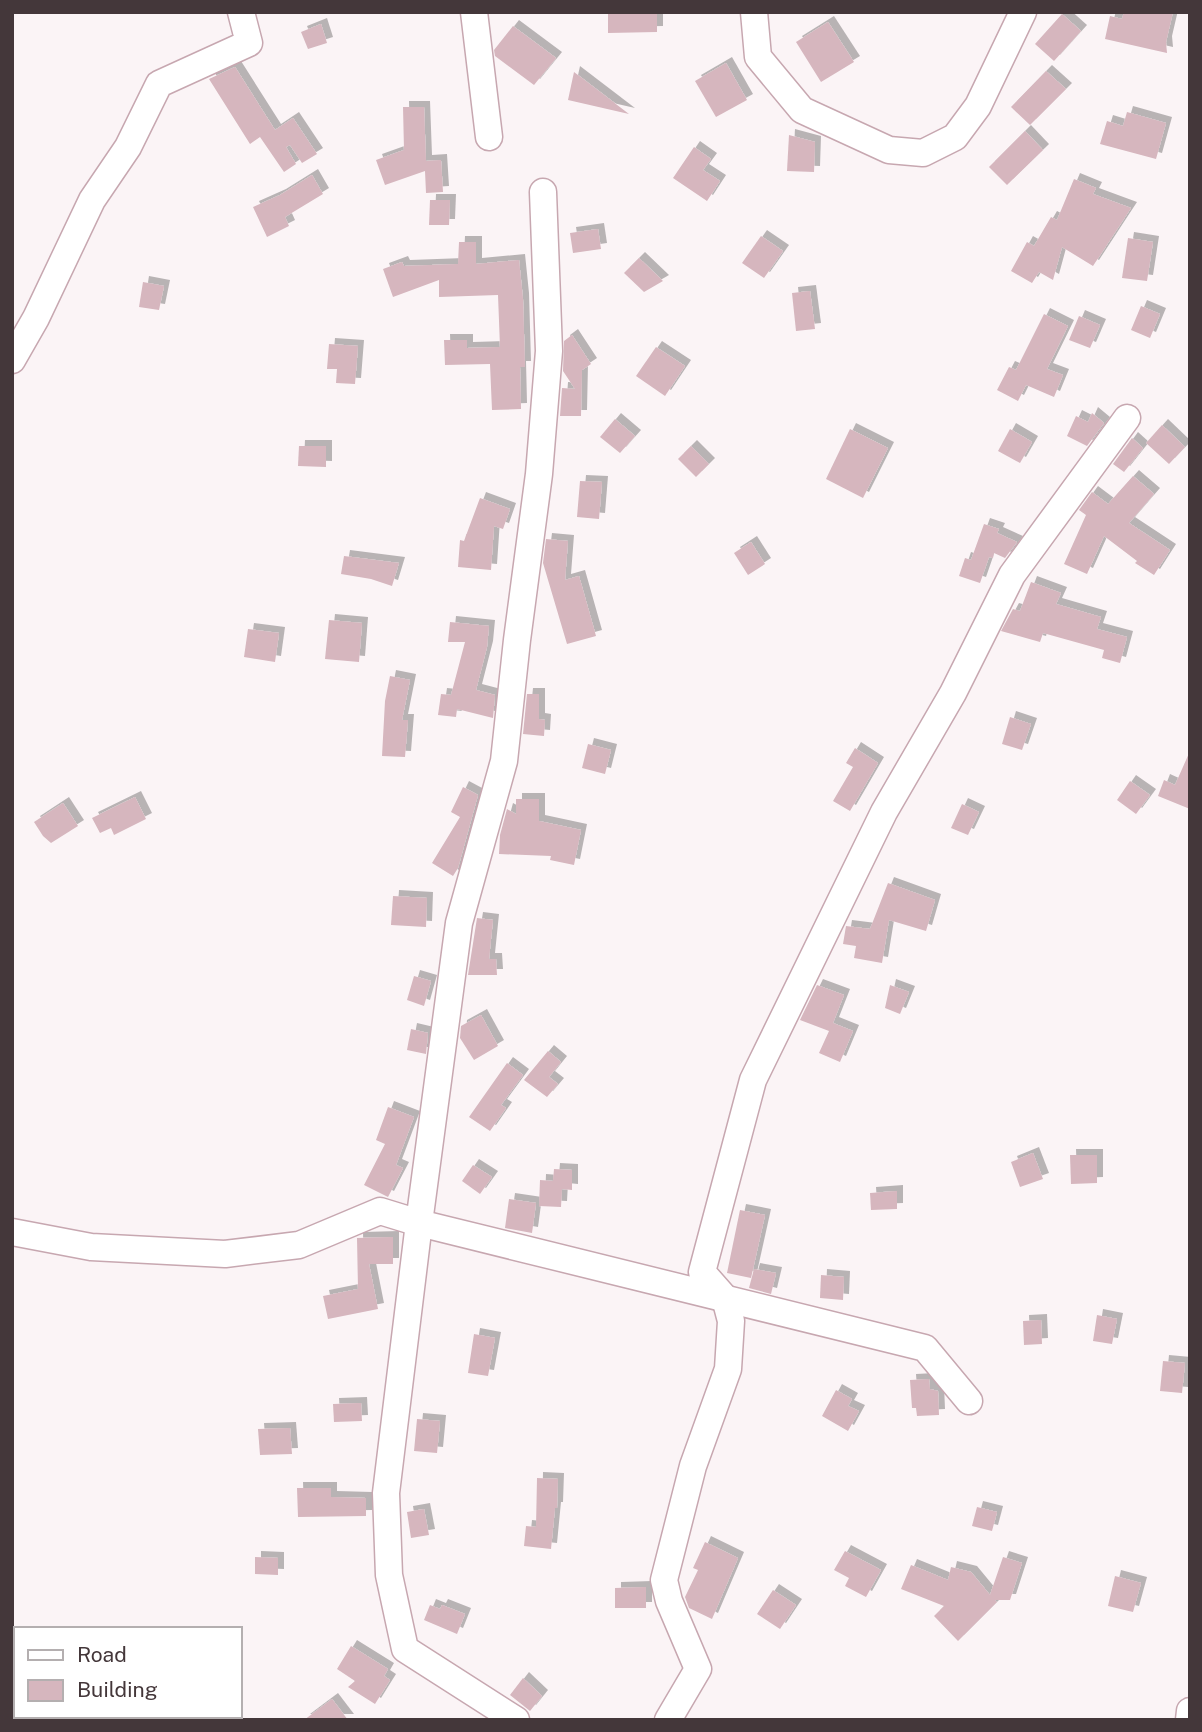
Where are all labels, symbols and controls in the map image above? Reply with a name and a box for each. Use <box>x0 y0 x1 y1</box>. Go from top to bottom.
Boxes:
legend <box>14 1627 242 1718</box>
text: Road <box>77 1642 127 1667</box>
text: Building <box>77 1677 158 1702</box>

